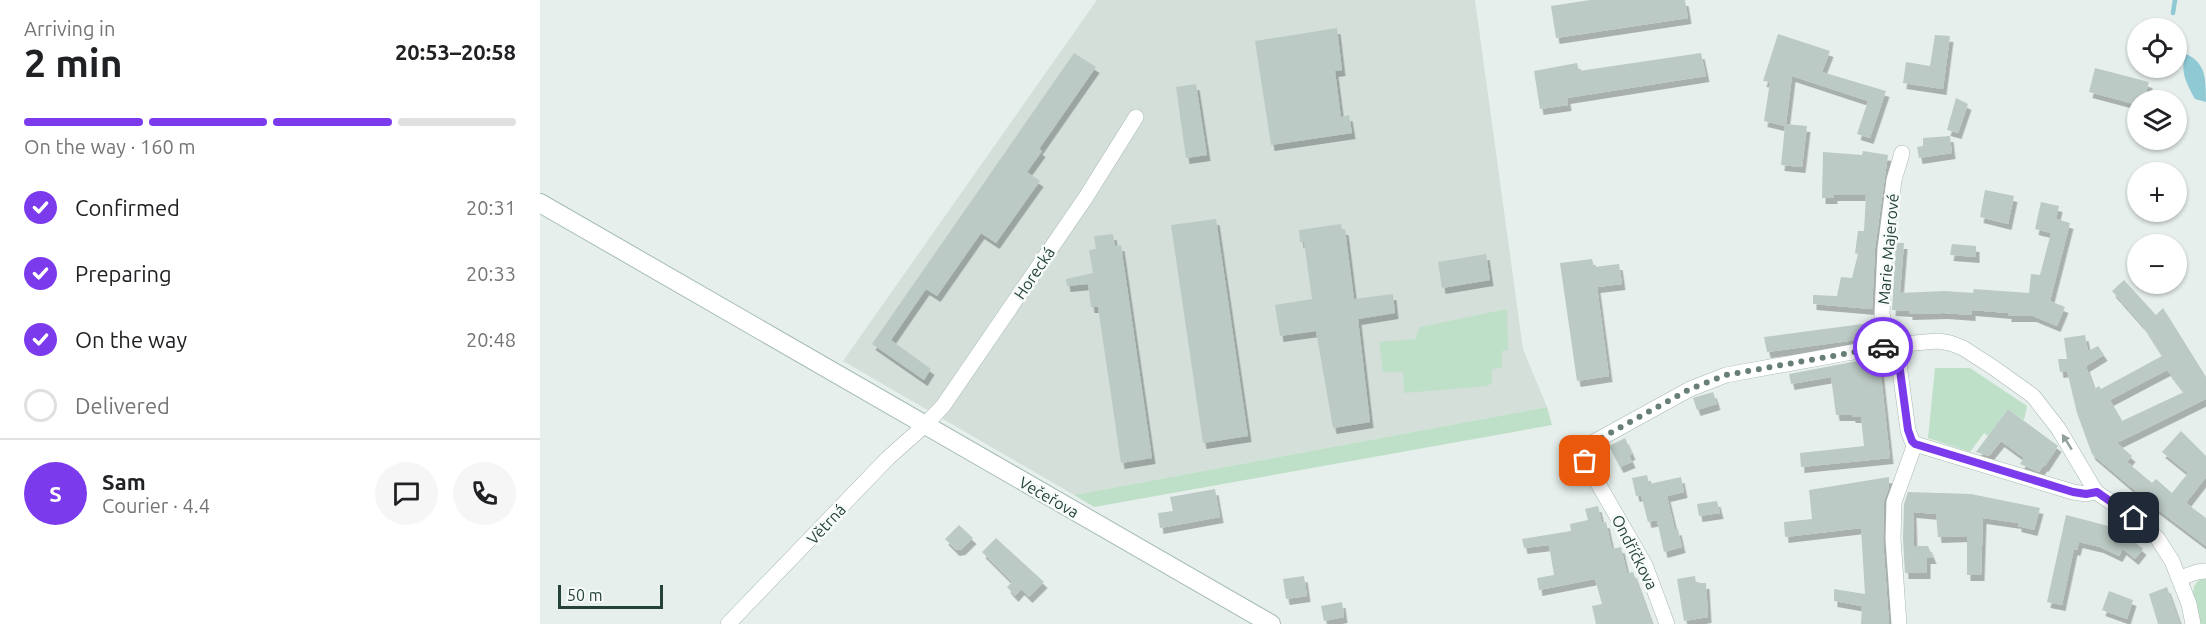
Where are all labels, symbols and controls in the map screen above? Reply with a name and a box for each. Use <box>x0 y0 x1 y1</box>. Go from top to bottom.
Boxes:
text: Arriving in <box>24 17 115 40</box>
map controls <box>2127 18 2187 294</box>
button: locate <box>2127 18 2187 78</box>
text: 20:53–20:58 <box>395 39 516 64</box>
text: 2 min <box>24 41 123 84</box>
button: layers <box>2127 90 2187 150</box>
text: On the way · 160 m <box>24 135 196 158</box>
button: + <box>2127 162 2187 222</box>
icon: check <box>24 191 57 224</box>
street label: Marie Majerové <box>1874 193 1902 305</box>
text: Confirmed <box>75 195 180 220</box>
text: 20:31 <box>466 196 516 219</box>
button: − <box>2127 234 2187 294</box>
street label: Horecká <box>1010 243 1058 303</box>
icon: check <box>24 257 57 290</box>
text: Preparing <box>75 261 172 286</box>
text: 20:33 <box>466 262 516 285</box>
courier <box>1853 317 1913 377</box>
icon: check <box>24 323 57 356</box>
text: On the way <box>75 327 187 352</box>
text: 20:48 <box>466 328 516 351</box>
icon: car <box>1867 331 1900 364</box>
text: Delivered <box>75 393 170 418</box>
one-way arrow <box>2061 434 2072 450</box>
pin <box>1559 435 1610 486</box>
icon: bag <box>1568 444 1601 477</box>
button: chat <box>375 462 438 525</box>
button: phone <box>453 462 516 525</box>
text: Sam <box>102 469 146 494</box>
street label: Večeřova <box>1016 473 1082 521</box>
text: S <box>49 481 62 506</box>
pin <box>2108 492 2159 543</box>
text: Courier · 4.4 <box>102 494 210 517</box>
street label: Větrná <box>803 500 849 548</box>
icon: home <box>2117 501 2150 534</box>
street label: Ondříčkova <box>1608 512 1662 592</box>
scale bar <box>558 582 663 610</box>
text: 50 m <box>567 586 603 604</box>

